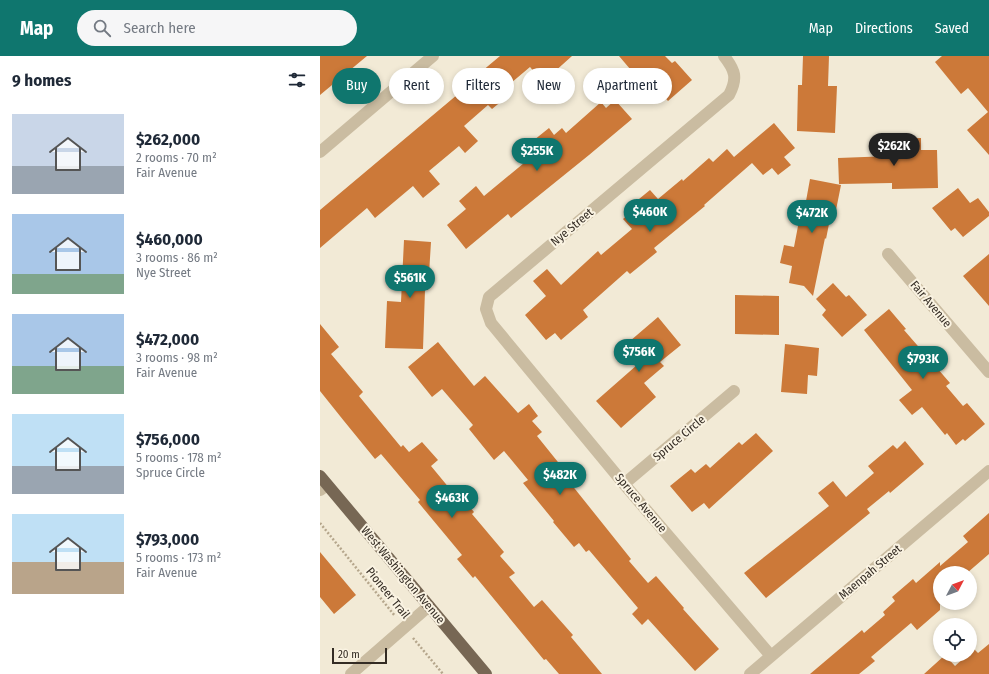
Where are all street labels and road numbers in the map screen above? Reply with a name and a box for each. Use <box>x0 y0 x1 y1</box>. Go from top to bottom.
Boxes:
street label: Nye Street <box>548 205 596 249</box>
street label: Fair Avenue <box>907 278 955 330</box>
street label: Spruce Circle <box>650 412 708 464</box>
street label: Spruce Avenue <box>612 471 670 535</box>
street label: West Washington Avenue <box>358 523 448 627</box>
street label: Maenpah Street <box>836 542 904 602</box>
street label: Pioneer Trail <box>363 565 413 621</box>

